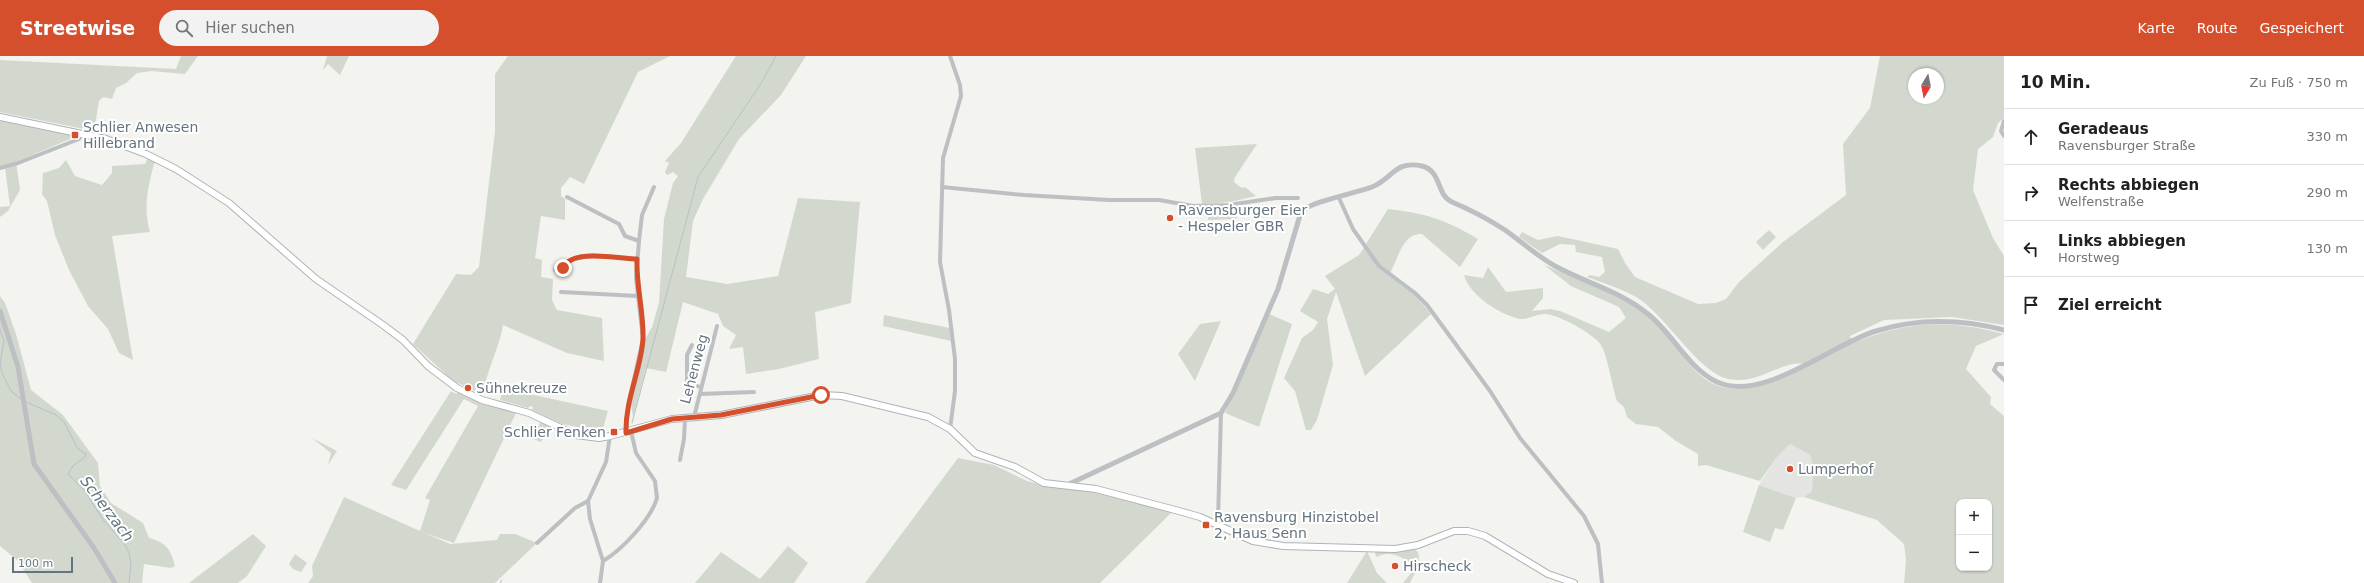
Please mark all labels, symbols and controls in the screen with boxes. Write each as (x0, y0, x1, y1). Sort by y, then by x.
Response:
search box (159, 10, 439, 46)
text: Streetwise (20, 17, 135, 39)
icon: search (173, 17, 195, 39)
text: Hier suchen (205, 19, 295, 37)
text: Karte (2137, 20, 2175, 36)
text: Route (2197, 20, 2237, 36)
text: Gespeichert (2259, 20, 2344, 36)
north arrow (1908, 68, 1944, 104)
text: 10 Min. (2020, 72, 2091, 92)
text: Zu Fuß · 750 m (2250, 75, 2348, 90)
place label: Schlier Anwesen Hillebrand (83, 119, 198, 151)
text: Geradeaus (2058, 120, 2149, 138)
icon: ahead (2020, 126, 2042, 148)
text: 330 m (2306, 129, 2348, 144)
marker: Schlier Anwesen Hillebrand (70, 130, 80, 140)
text: Ravensburger Straße (2058, 138, 2196, 153)
text: Rechts abbiegen (2058, 176, 2199, 194)
icon: right (2020, 182, 2042, 204)
text: 290 m (2306, 185, 2348, 200)
text: Welfenstraße (2058, 194, 2144, 209)
place label: Ravensburger Eier - Hespeler GBR (1178, 202, 1307, 234)
marker: Ravensburger Eier - Hespeler GBR (1165, 213, 1175, 223)
text: Links abbiegen (2058, 232, 2186, 250)
icon: left (2020, 238, 2042, 260)
text: 130 m (2306, 241, 2348, 256)
text: Horstweg (2058, 250, 2120, 265)
route end (554, 259, 572, 277)
icon: arrive (2020, 294, 2042, 316)
text: Ziel erreicht (2058, 296, 2162, 314)
street label: Lehenweg (677, 332, 711, 406)
place label: Sühnekreuze (476, 380, 567, 396)
marker: Sühnekreuze (463, 383, 473, 393)
route start (812, 386, 830, 404)
place label: Schlier Fenken (504, 424, 606, 440)
marker: Schlier Fenken (609, 427, 619, 437)
place label: Lumperhof (1798, 461, 1875, 477)
marker: Lumperhof (1785, 464, 1795, 474)
water label: Scherzach (76, 473, 138, 545)
map controls (1956, 499, 1992, 571)
button: + (1956, 499, 1992, 535)
place label: Ravensburg Hinzistobel 2, Haus Senn (1214, 509, 1379, 541)
marker: Ravensburg Hinzistobel 2, Haus Senn (1201, 520, 1211, 530)
button: − (1956, 535, 1992, 571)
scale bar (12, 555, 73, 574)
text: 100 m (18, 557, 53, 570)
place label: Hirscheck (1403, 558, 1472, 574)
marker: Hirscheck (1390, 561, 1400, 571)

